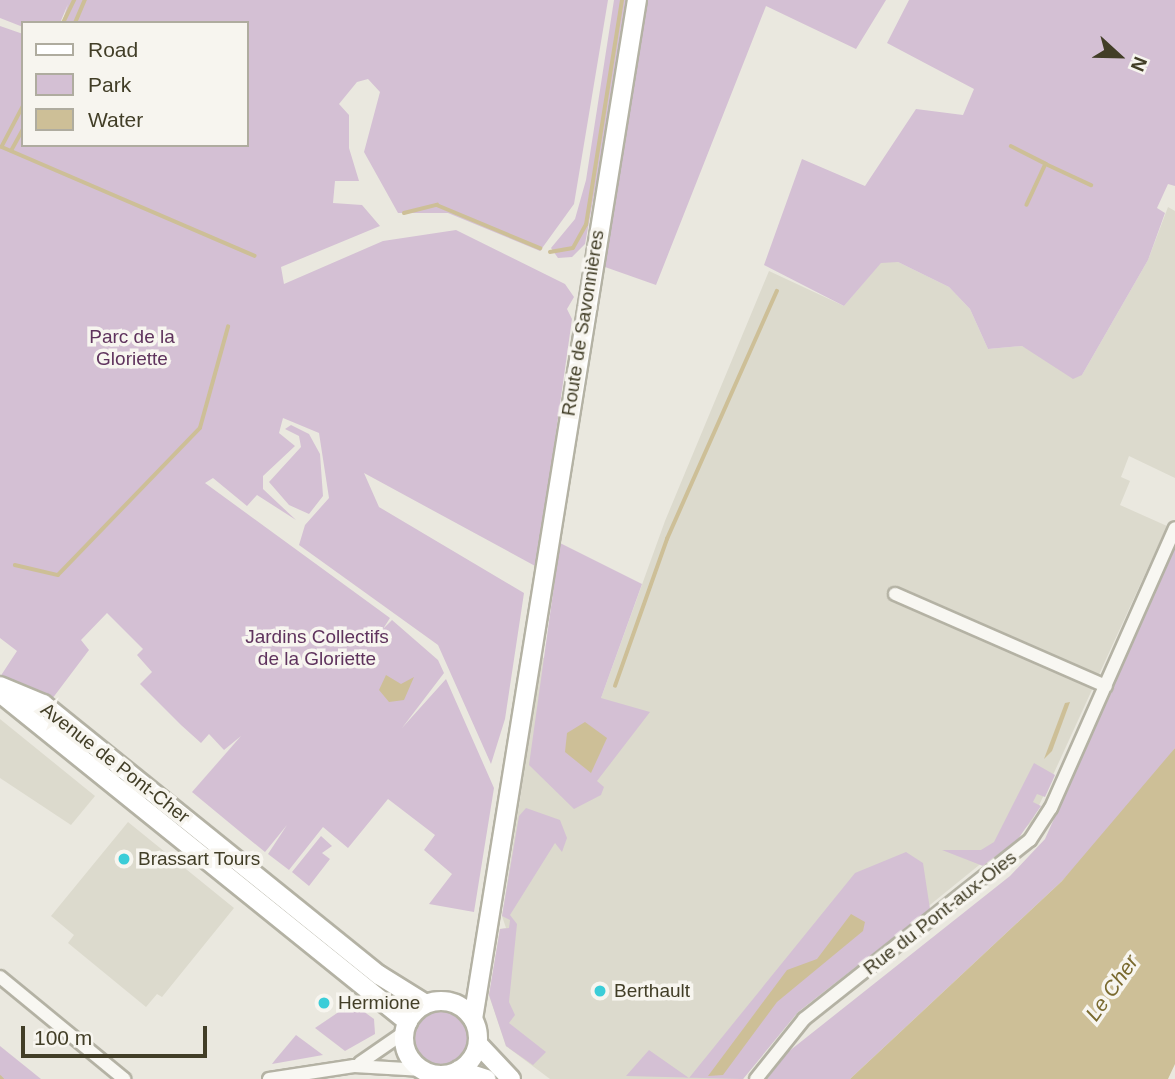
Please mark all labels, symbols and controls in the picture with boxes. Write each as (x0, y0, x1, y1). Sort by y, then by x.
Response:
legend (21, 21, 248, 147)
north arrow (1084, 21, 1154, 91)
text: Road (88, 38, 138, 61)
text: N (1127, 54, 1151, 74)
text: Park (88, 73, 131, 96)
text: Water (88, 108, 143, 131)
street label: Route de Savonnières (557, 228, 609, 418)
park label: Parc de la Gloriette (89, 326, 175, 370)
park label: Jardins Collectifs de la Gloriette (245, 626, 389, 670)
street label: Avenue de Pont-Cher (36, 698, 194, 828)
street label: Rue du Pont-aux-Oies (859, 846, 1021, 980)
place label: Brassart Tours (138, 848, 260, 870)
marker: Brassart Tours (116, 851, 132, 867)
water label: Le Cher (1080, 950, 1144, 1026)
place label: Berthault (614, 980, 690, 1002)
marker: Berthault (592, 983, 608, 999)
place label: Hermione (338, 992, 420, 1014)
marker: Hermione (316, 995, 332, 1011)
scale bar (24, 1012, 210, 1056)
text: 100 m (34, 1026, 92, 1049)

